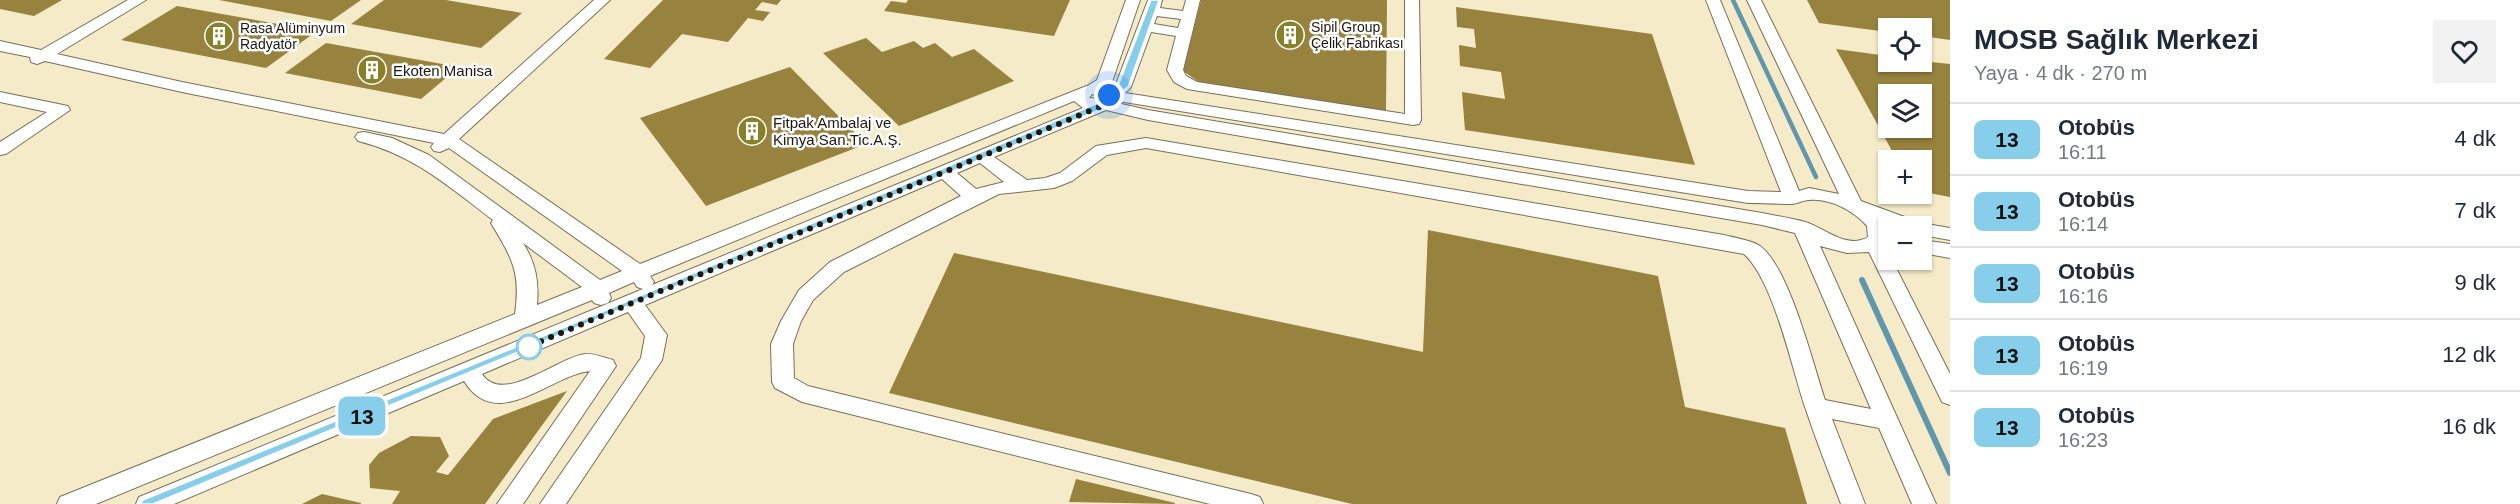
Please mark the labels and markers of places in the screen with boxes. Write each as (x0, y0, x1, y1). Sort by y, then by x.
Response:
building icon: Sipil Group Çelik Fabrikası (1274, 19, 1306, 51)
place label: Sipil Group Çelik Fabrikası (1311, 19, 1404, 51)
building icon: Rasa Alüminyum Radyatör (203, 20, 235, 52)
place label: Rasa Alüminyum Radyatör (240, 20, 345, 52)
building icon: Ekoten Manisa (356, 54, 388, 86)
place label: Ekoten Manisa (393, 62, 493, 79)
place label: Fitpak Ambalaj ve Kimya San.Tic.A.Ş. (773, 114, 902, 148)
building icon: Fitpak Ambalaj ve Kimya San.Tic.A.Ş. (736, 115, 768, 147)
unlabelled marker (516, 334, 542, 360)

